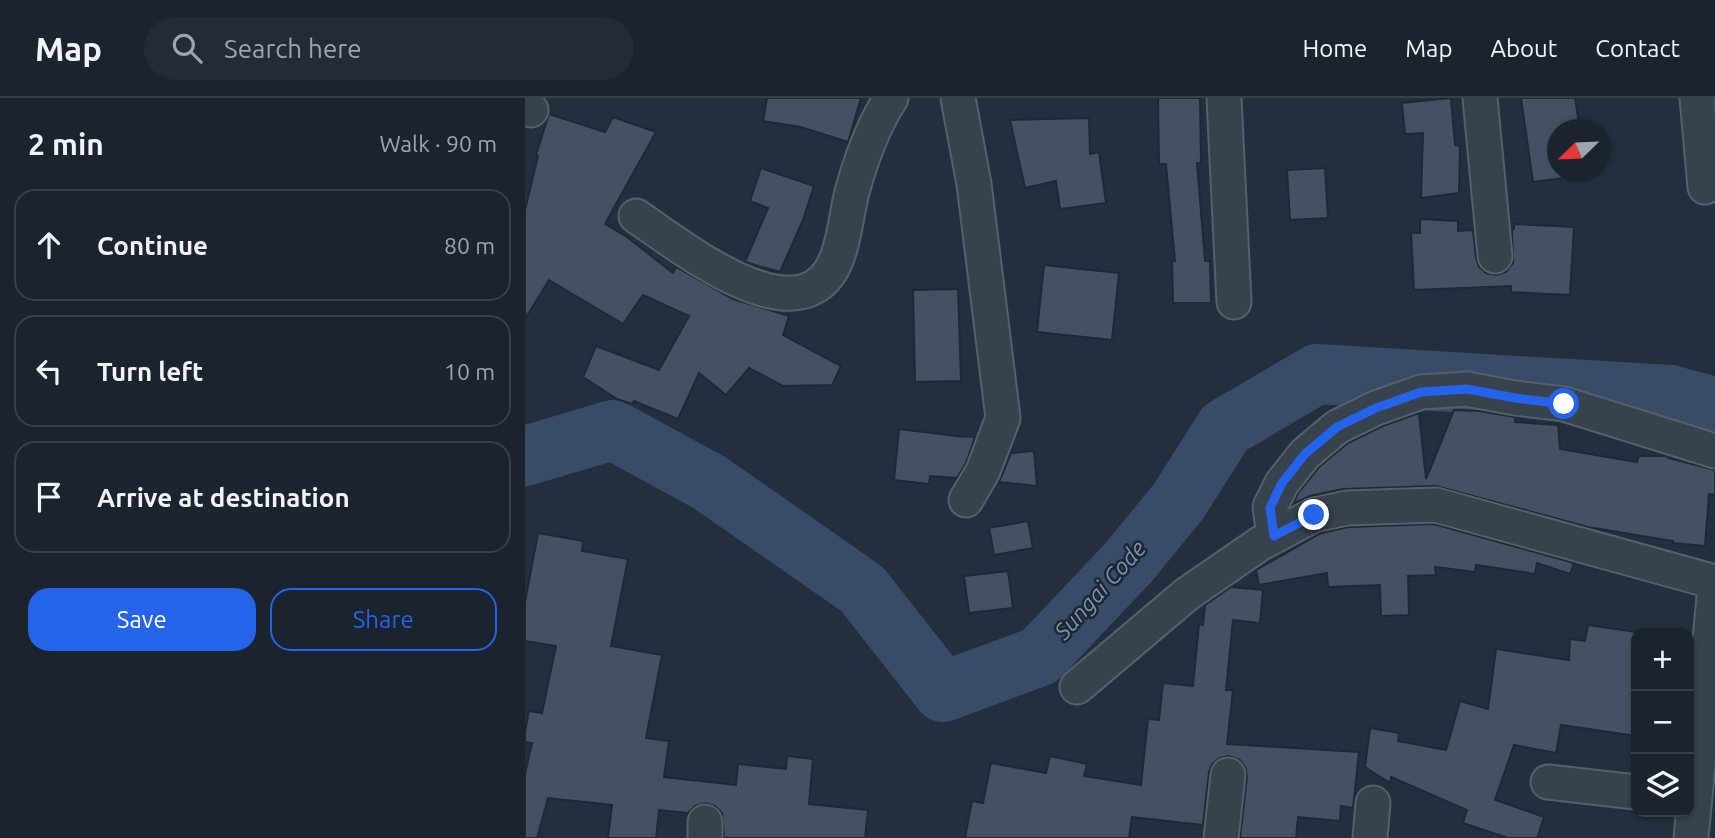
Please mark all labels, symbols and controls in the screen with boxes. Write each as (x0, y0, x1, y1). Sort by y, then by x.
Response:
search box (144, 17, 634, 80)
icon: search (168, 29, 206, 67)
text: Map (35, 30, 102, 67)
text: Search here (224, 34, 362, 63)
text: Home (1302, 35, 1367, 62)
text: Map (1405, 35, 1452, 62)
text: About (1490, 35, 1557, 62)
text: Contact (1595, 35, 1680, 62)
north arrow (1547, 119, 1610, 182)
text: 2 min (28, 127, 104, 161)
text: Walk · 90 m (379, 131, 497, 156)
icon: ahead (30, 226, 68, 264)
text: Continue (97, 231, 208, 260)
text: 80 m (444, 233, 495, 258)
icon: left (30, 352, 68, 390)
text: Turn left (97, 357, 203, 386)
text: 10 m (444, 359, 495, 384)
route start (1548, 388, 1579, 419)
icon: arrive (30, 478, 68, 516)
text: Arrive at destination (97, 483, 350, 512)
route end (1298, 499, 1329, 530)
water label: Sungai Code (1048, 535, 1150, 645)
button: Save (28, 588, 256, 651)
button: Share (270, 588, 497, 651)
map controls (1631, 628, 1694, 817)
button: + (1631, 628, 1694, 691)
button: − (1631, 691, 1694, 754)
button: layers (1631, 754, 1694, 817)

